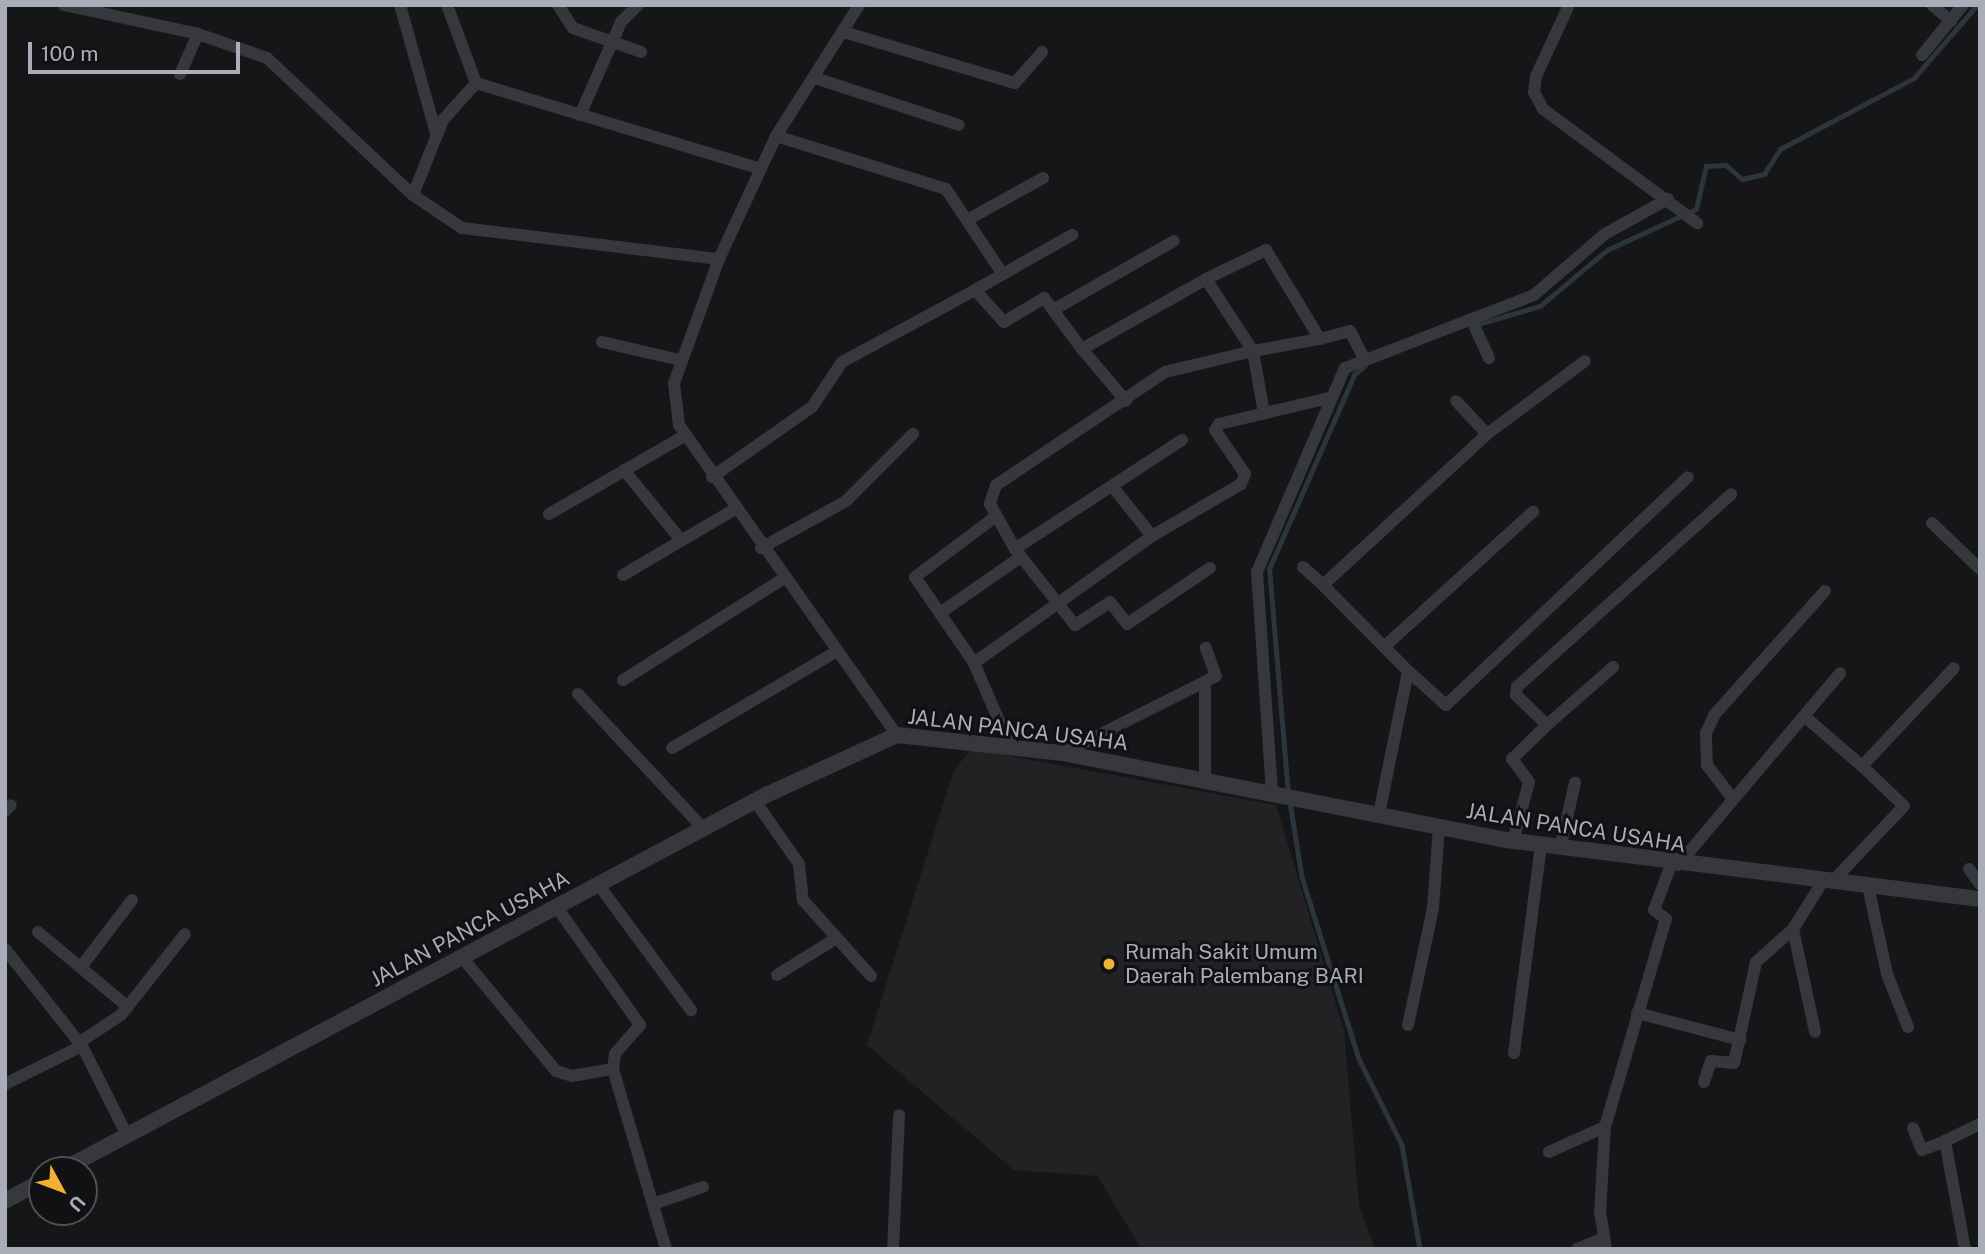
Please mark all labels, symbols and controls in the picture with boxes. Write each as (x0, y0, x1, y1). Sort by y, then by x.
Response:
scale bar (32, 28, 243, 72)
text: 100 m (41, 41, 98, 66)
street label: JALAN PANCA USAHA (906, 704, 1130, 756)
street label: JALAN PANCA USAHA (1464, 798, 1688, 858)
street label: JALAN PANCA USAHA (366, 866, 574, 992)
place label: Rumah Sakit Umum Daerah Palembang BARI (1125, 939, 1364, 989)
marker: Rumah Sakit Umum Daerah Palembang BARI (1099, 954, 1119, 974)
north arrow (28, 1156, 98, 1226)
text: U (65, 1191, 90, 1216)

